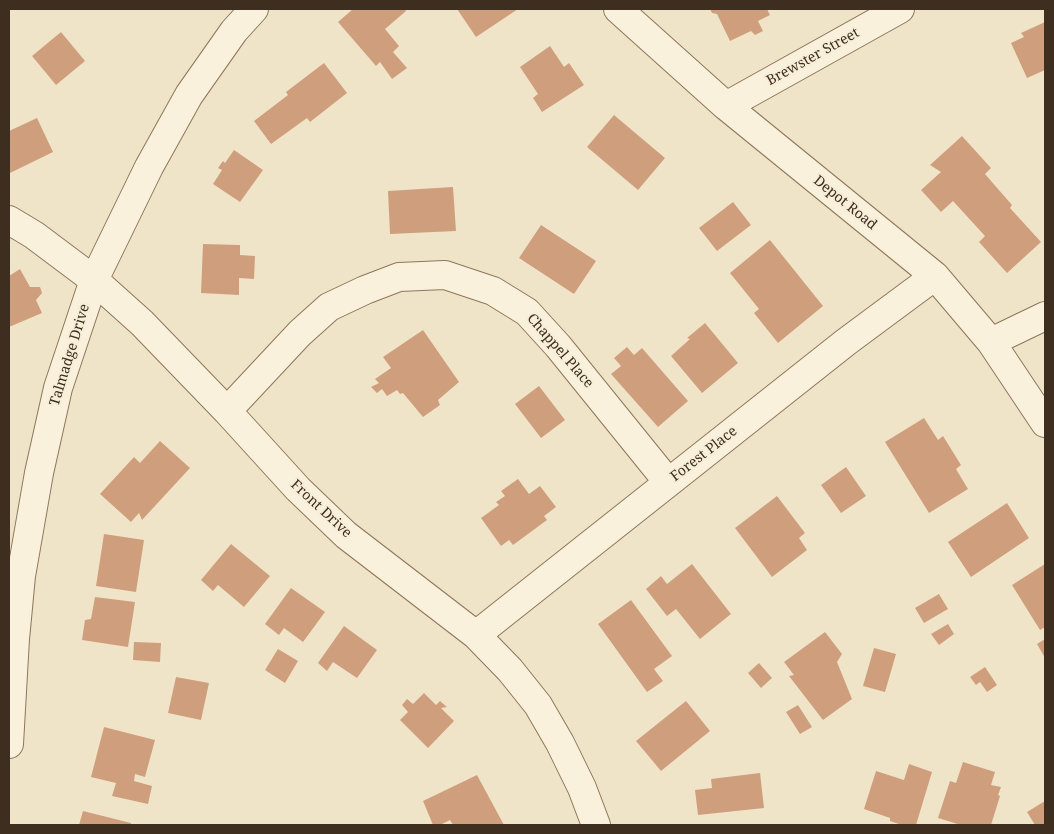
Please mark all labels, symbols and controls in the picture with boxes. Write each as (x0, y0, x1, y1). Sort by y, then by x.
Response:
street label: Brewster Street (764, 25, 862, 89)
street label: Depot Road (810, 172, 880, 234)
street label: Talmadge Drive (47, 302, 93, 408)
street label: Chappel Place (523, 310, 597, 392)
street label: Forest Place (667, 423, 741, 485)
street label: Front Drive (287, 476, 355, 542)

